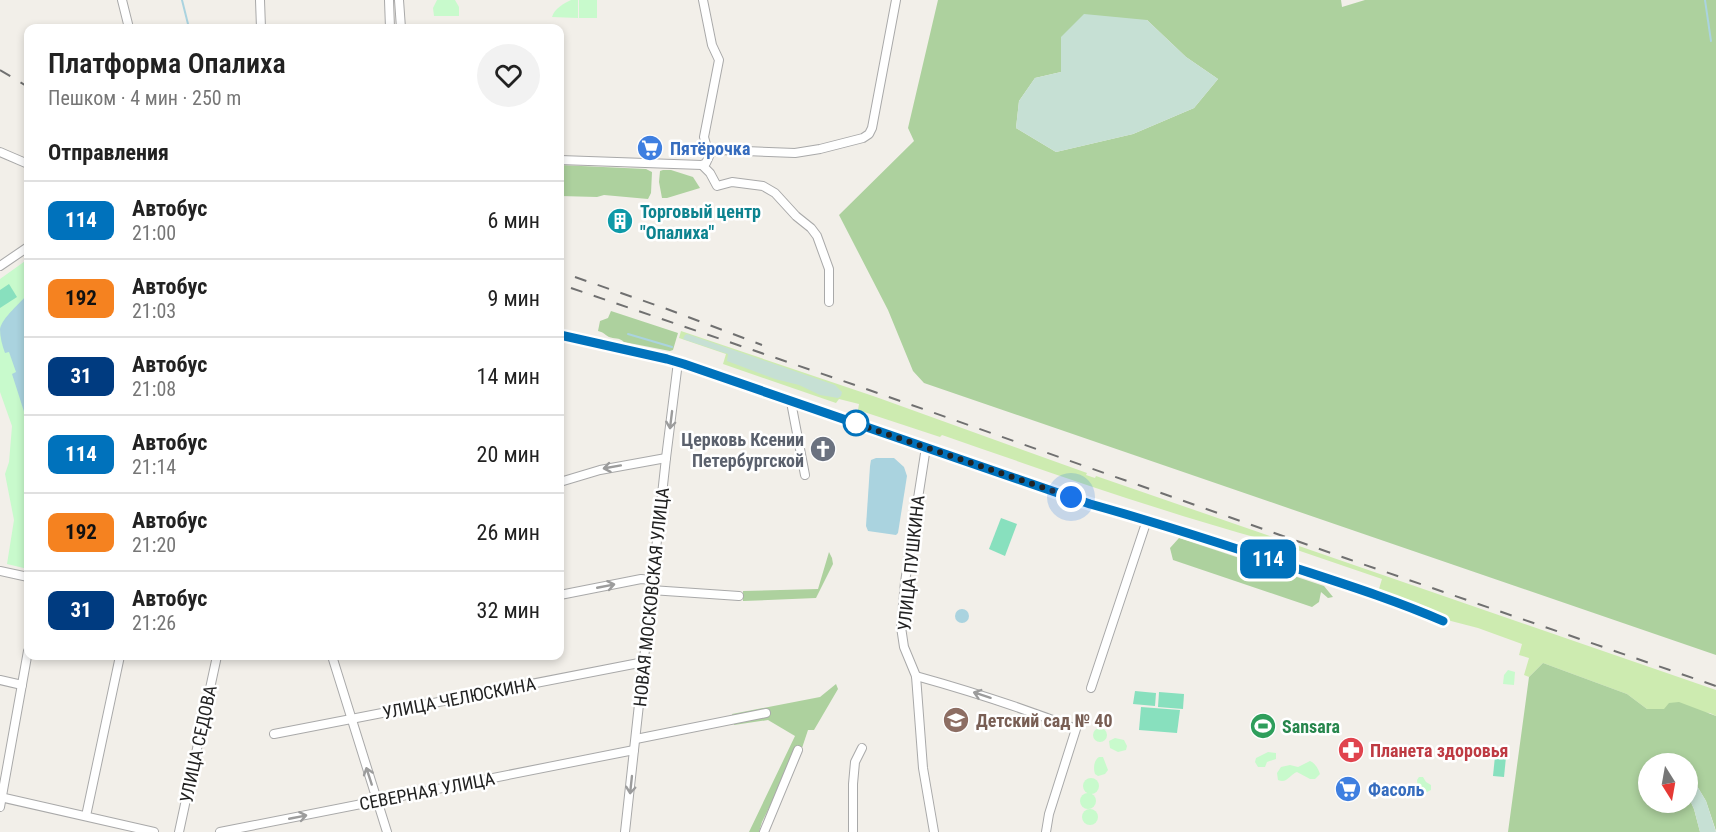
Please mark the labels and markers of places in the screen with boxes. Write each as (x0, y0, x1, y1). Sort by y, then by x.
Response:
supermarket icon: Пятёрочка (635, 133, 665, 163)
place label: Пятёрочка (670, 138, 750, 159)
place label: Торговый центр "Опалиха" (640, 201, 761, 243)
building icon: Торговый центр "Опалиха" (605, 206, 635, 236)
unlabelled marker (843, 410, 869, 436)
place label: Церковь Ксении Петербургской (681, 429, 804, 471)
church icon: Церковь Ксении Петербургской (808, 434, 838, 464)
school or university icon: Детский сад № 40 (941, 705, 971, 735)
place label: Детский сад № 40 (976, 710, 1113, 731)
sports icon: Sansara (1248, 711, 1278, 741)
place label: Sansara (1282, 716, 1340, 737)
pharmacy icon: Планета здоровья (1336, 735, 1366, 765)
place label: Планета здоровья (1370, 740, 1508, 761)
supermarket icon: Фасоль (1333, 774, 1363, 804)
place label: Фасоль (1368, 779, 1425, 800)

